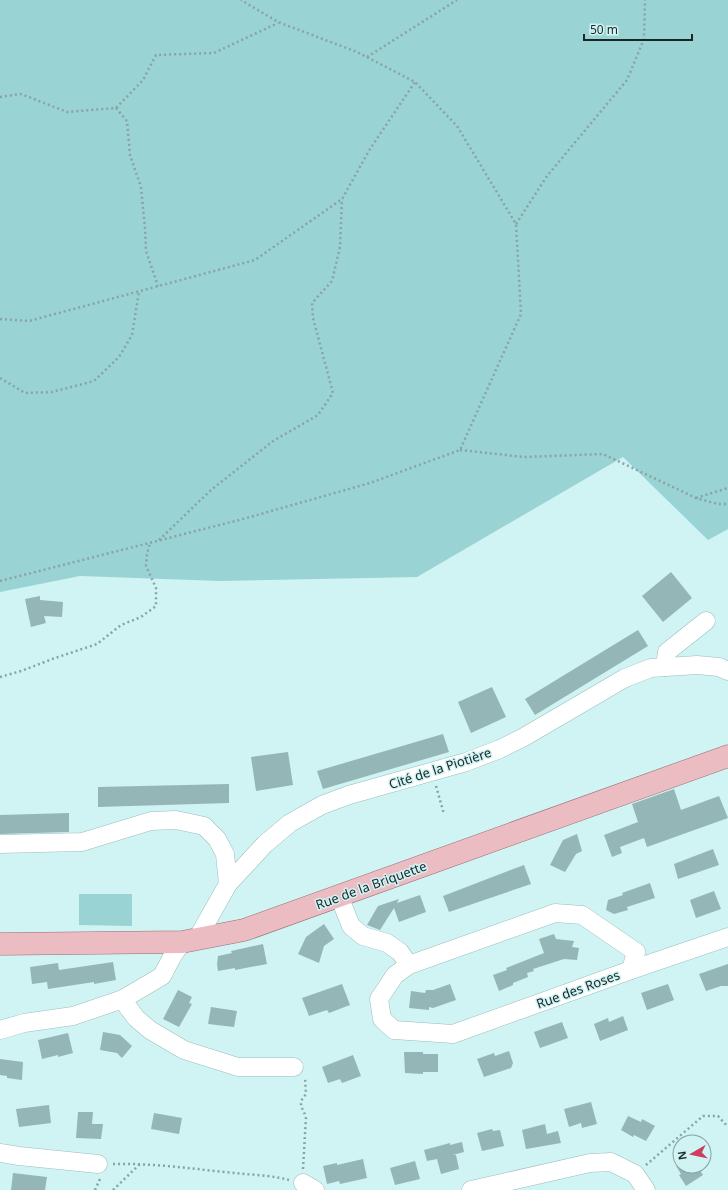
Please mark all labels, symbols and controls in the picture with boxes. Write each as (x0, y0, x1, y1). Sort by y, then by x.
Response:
scale bar (584, 16, 692, 42)
text: 50 m (590, 21, 618, 38)
street label: Cité de la Piotière (387, 743, 493, 793)
street label: Rue de la Briquette (313, 857, 429, 913)
street label: Rue des Roses (534, 966, 622, 1012)
north arrow (672, 1134, 712, 1174)
text: N (674, 1150, 690, 1161)

